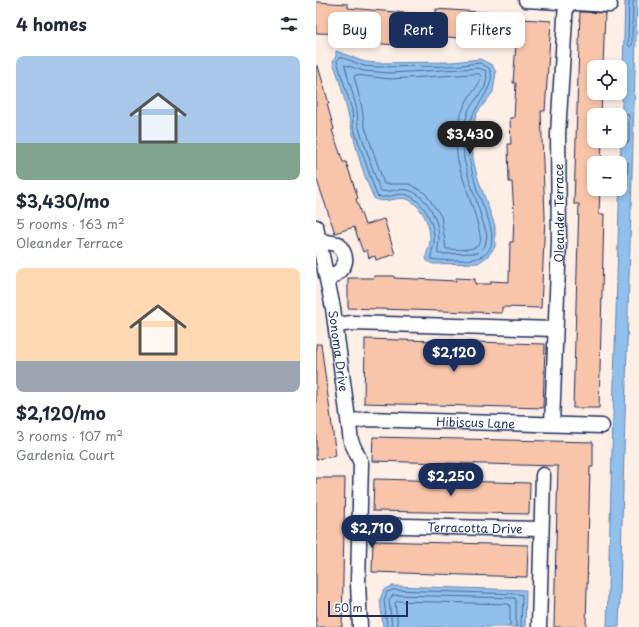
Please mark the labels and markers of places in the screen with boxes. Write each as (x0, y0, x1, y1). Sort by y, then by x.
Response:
pin: $3,430 (437, 121, 503, 155)
pin: $2,120 (421, 339, 487, 373)
pin: $2,250 (418, 463, 484, 497)
pin: $2,710 (339, 515, 405, 549)

